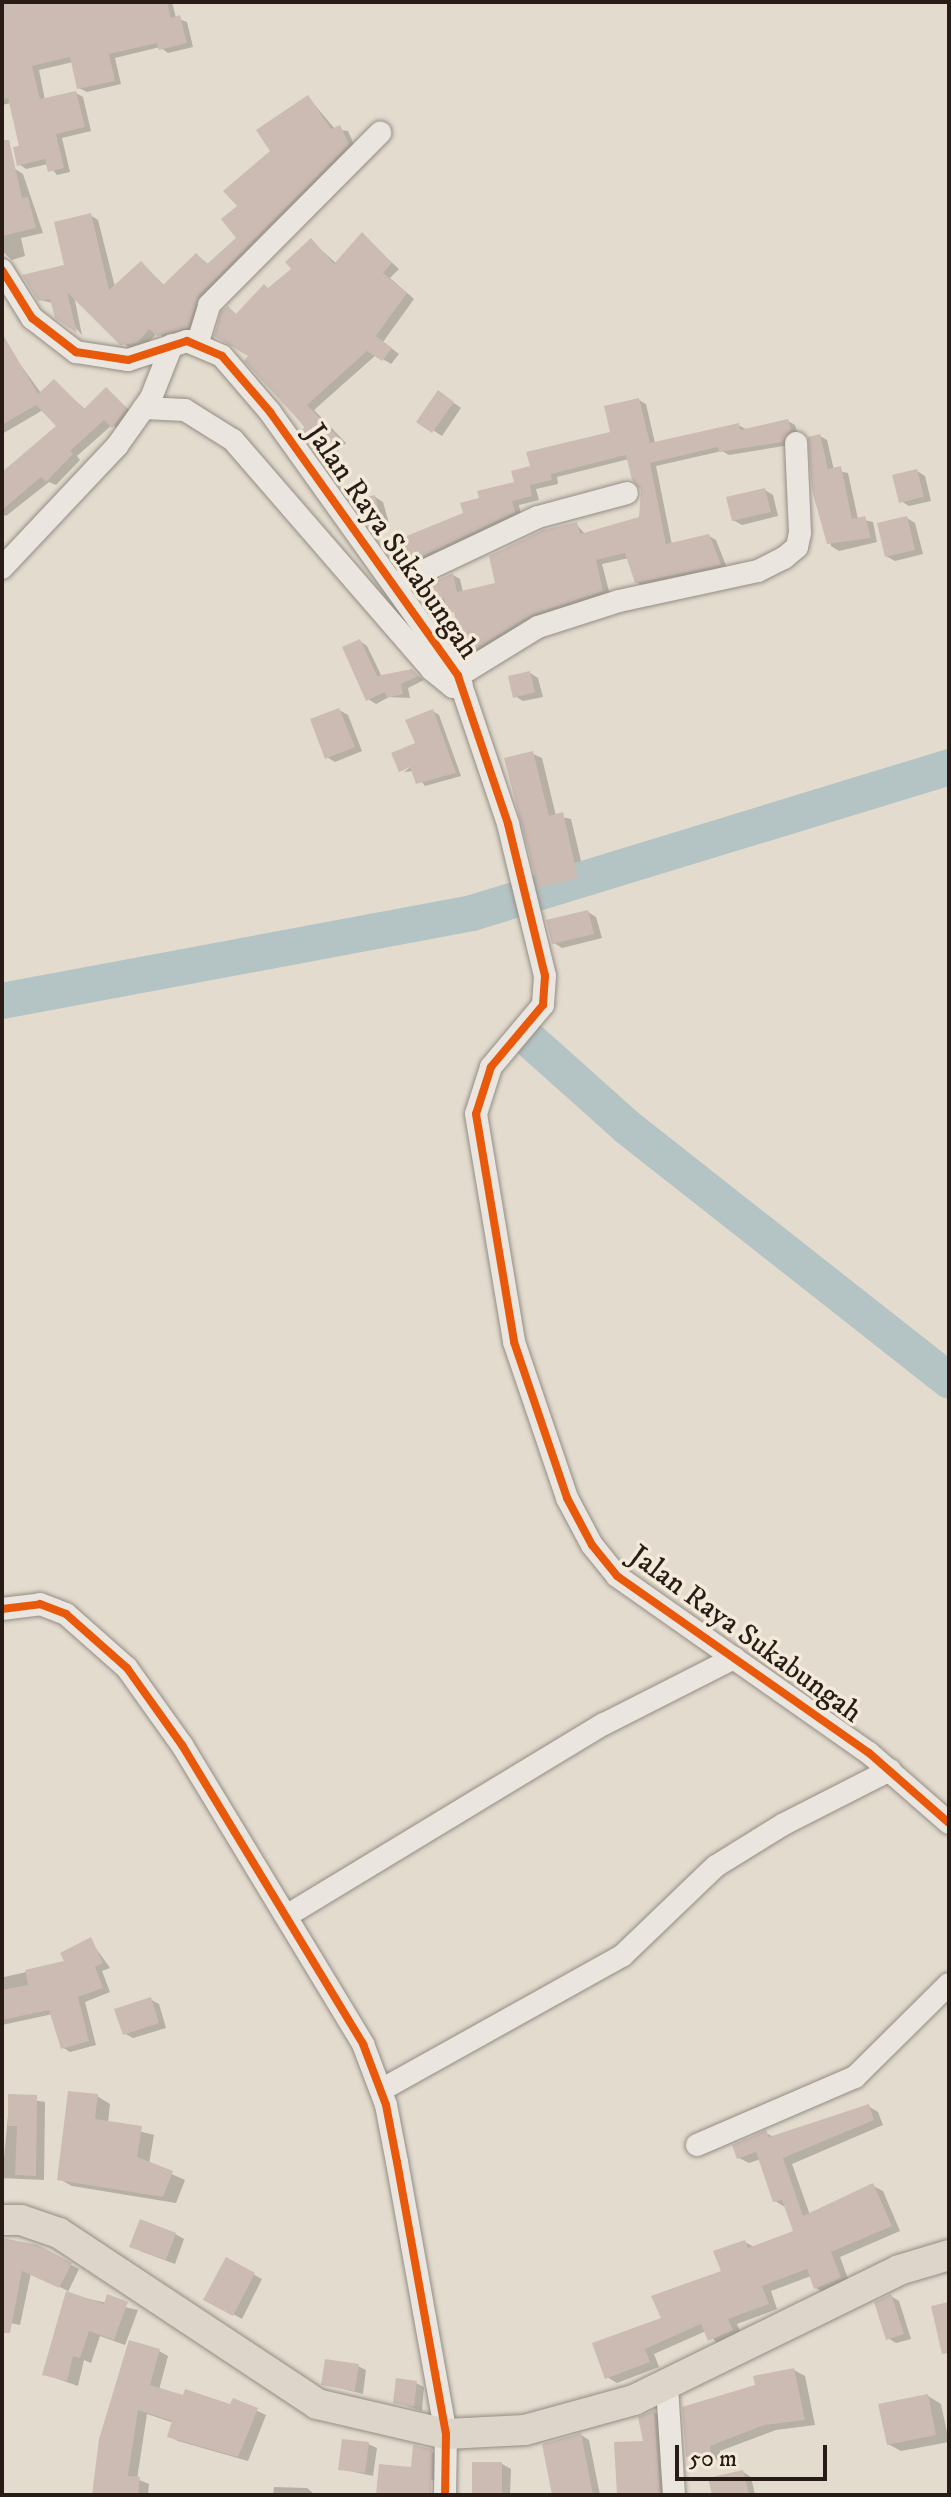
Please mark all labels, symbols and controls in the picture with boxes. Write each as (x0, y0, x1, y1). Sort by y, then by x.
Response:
street label: Jalan Raya Sukabungah (296, 417, 486, 667)
street label: Jalan Raya Sukabungah (622, 1538, 868, 1732)
scale bar (679, 2429, 831, 2479)
text: 50 m (689, 2444, 737, 2474)

